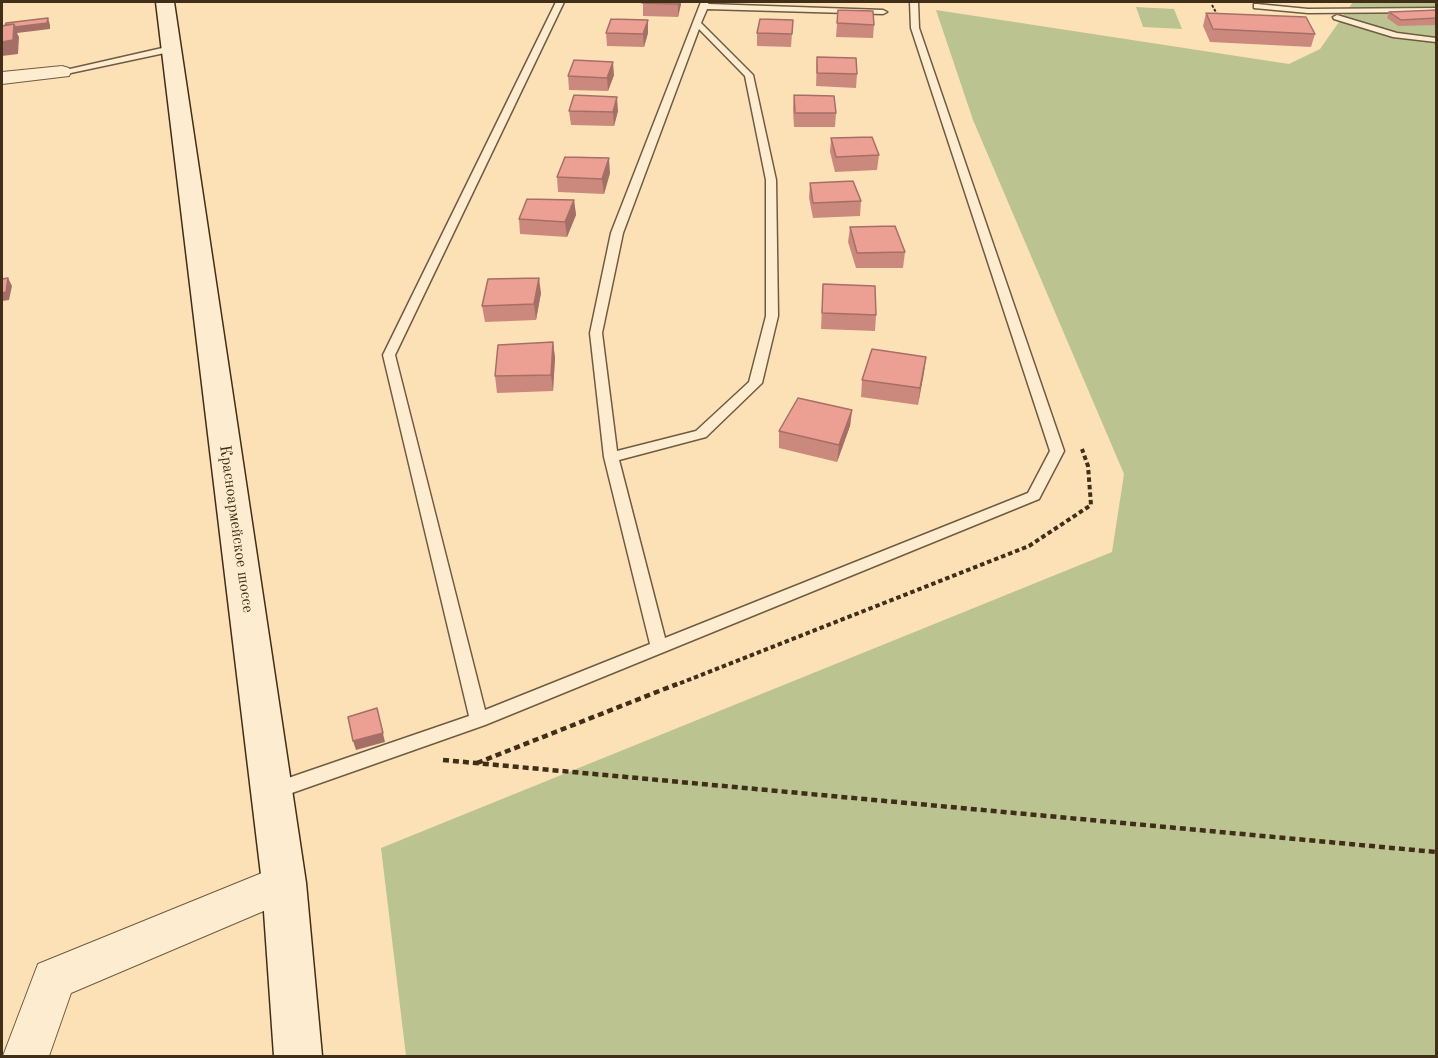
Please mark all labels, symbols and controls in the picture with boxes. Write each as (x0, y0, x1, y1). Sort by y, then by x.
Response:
street label: Красноармейское шоссе (215, 444, 257, 614)

